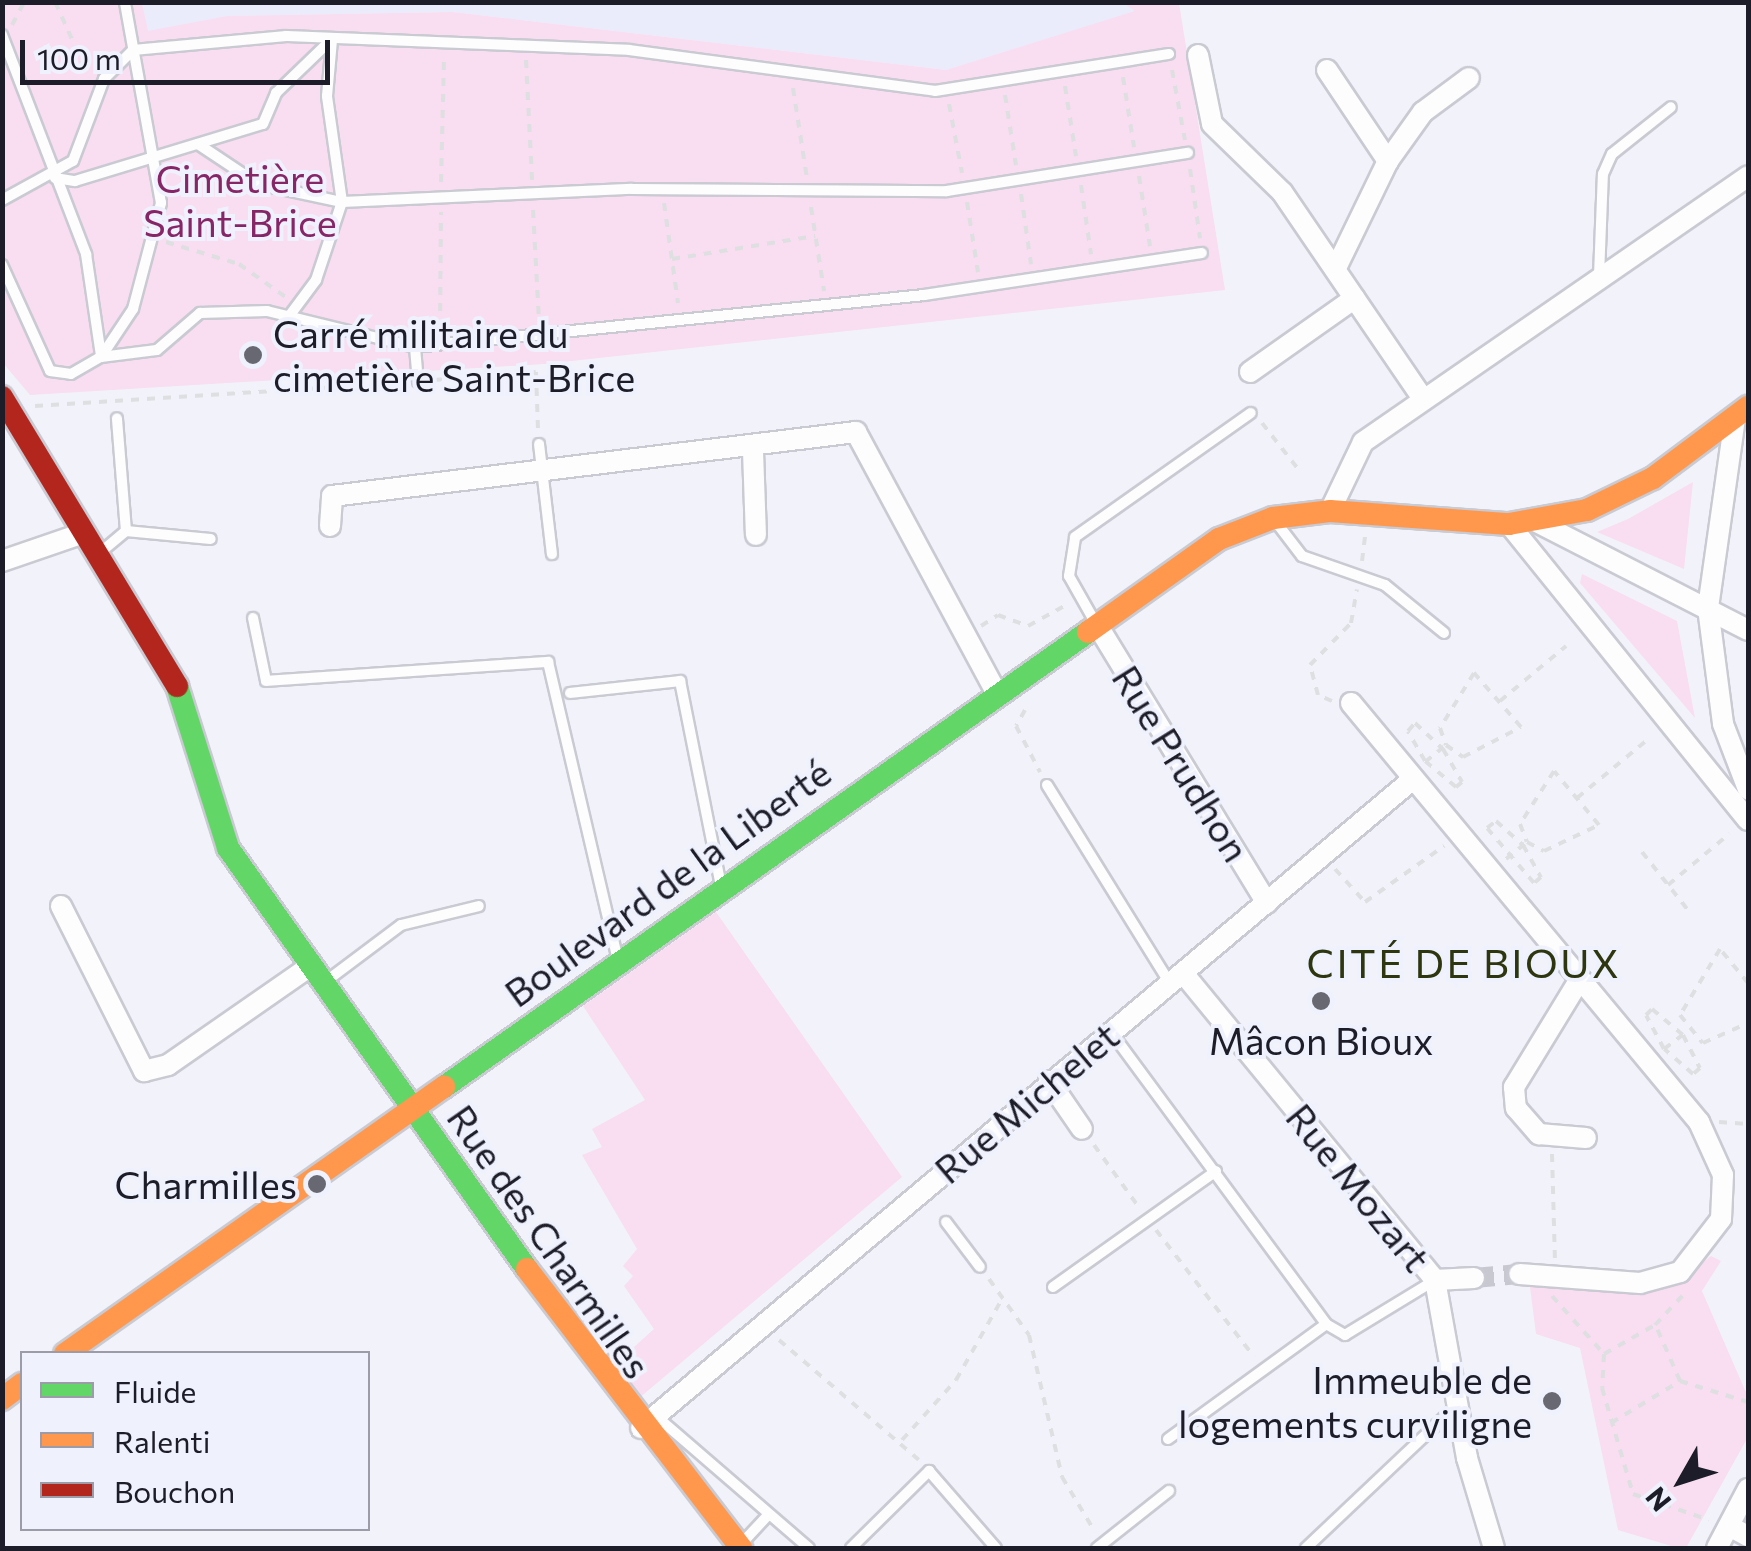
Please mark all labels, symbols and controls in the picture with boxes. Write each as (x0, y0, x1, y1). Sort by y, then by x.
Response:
scale bar (25, 20, 335, 82)
text: 100 m (37, 39, 121, 76)
park label: Cimetière Saint-Brice (143, 155, 337, 244)
place label: Carré militaire du cimetière Saint-Brice (273, 310, 635, 399)
marker: Carré militaire du cimetière Saint-Brice (242, 344, 264, 366)
street label: Rue Prudhon (1104, 657, 1260, 869)
street label: Boulevard de la Liberté (495, 749, 839, 1015)
district label: CITÉ DE BIOUX (1306, 938, 1622, 986)
marker: Mâcon Bioux (1310, 990, 1332, 1012)
street label: Rue Michelet (925, 1012, 1127, 1192)
place label: Mâcon Bioux (1209, 1017, 1433, 1063)
street label: Rue Mozart (1278, 1094, 1440, 1280)
street label: Rue des Charmilles (439, 1096, 661, 1386)
place label: Charmilles (115, 1161, 297, 1207)
marker: Charmilles (306, 1173, 328, 1195)
legend (20, 1351, 370, 1531)
place label: Immeuble de logements curviligne (1178, 1356, 1532, 1446)
text: Fluide (114, 1372, 196, 1409)
marker: Immeuble de logements curviligne (1541, 1390, 1563, 1412)
text: Ralenti (114, 1422, 210, 1459)
north arrow (1631, 1431, 1731, 1531)
text: Bouchon (114, 1472, 235, 1509)
text: N (1638, 1481, 1678, 1519)

